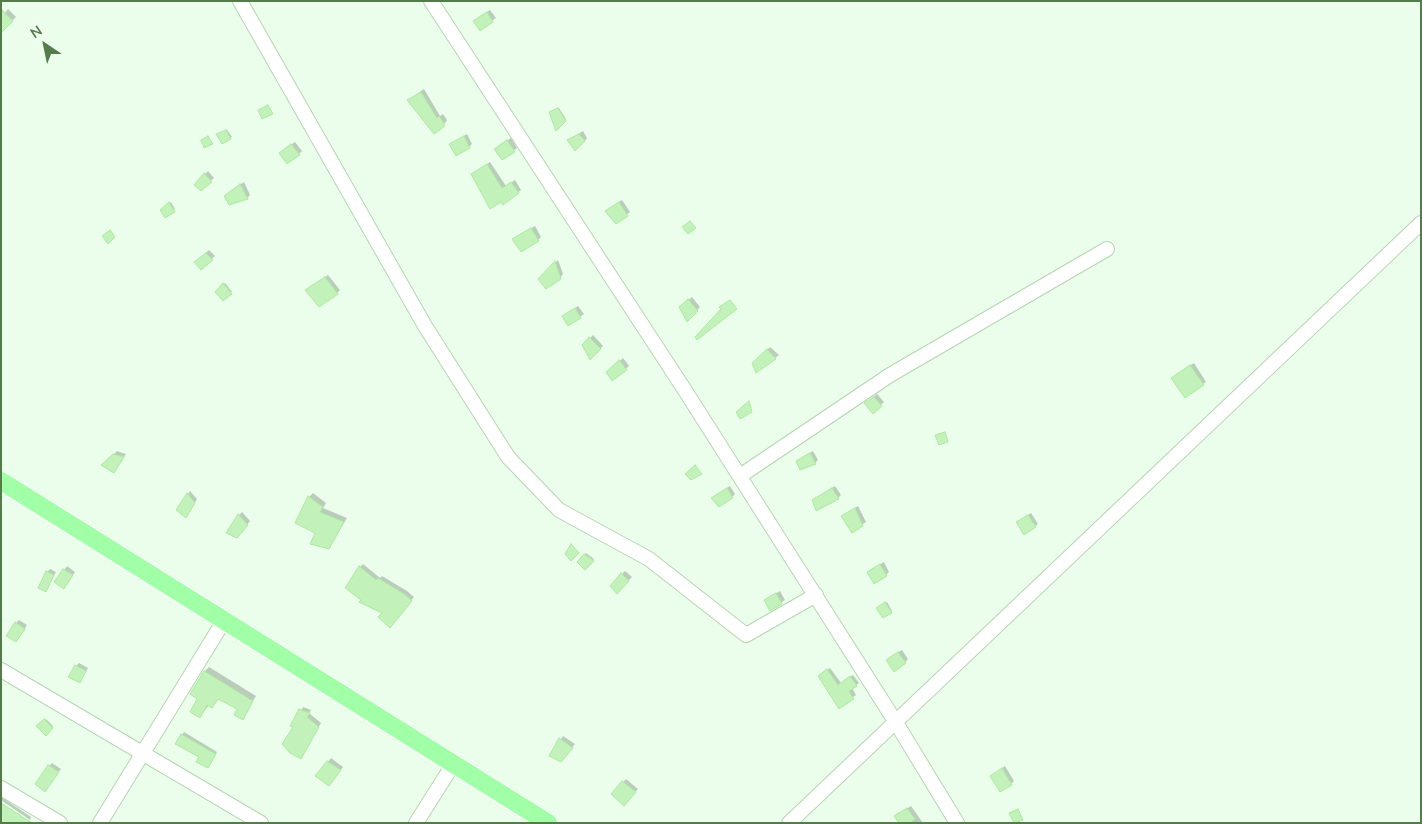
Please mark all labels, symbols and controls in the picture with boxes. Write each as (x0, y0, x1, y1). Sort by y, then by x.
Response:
north arrow (20, 20, 70, 70)
text: N (27, 21, 46, 43)

